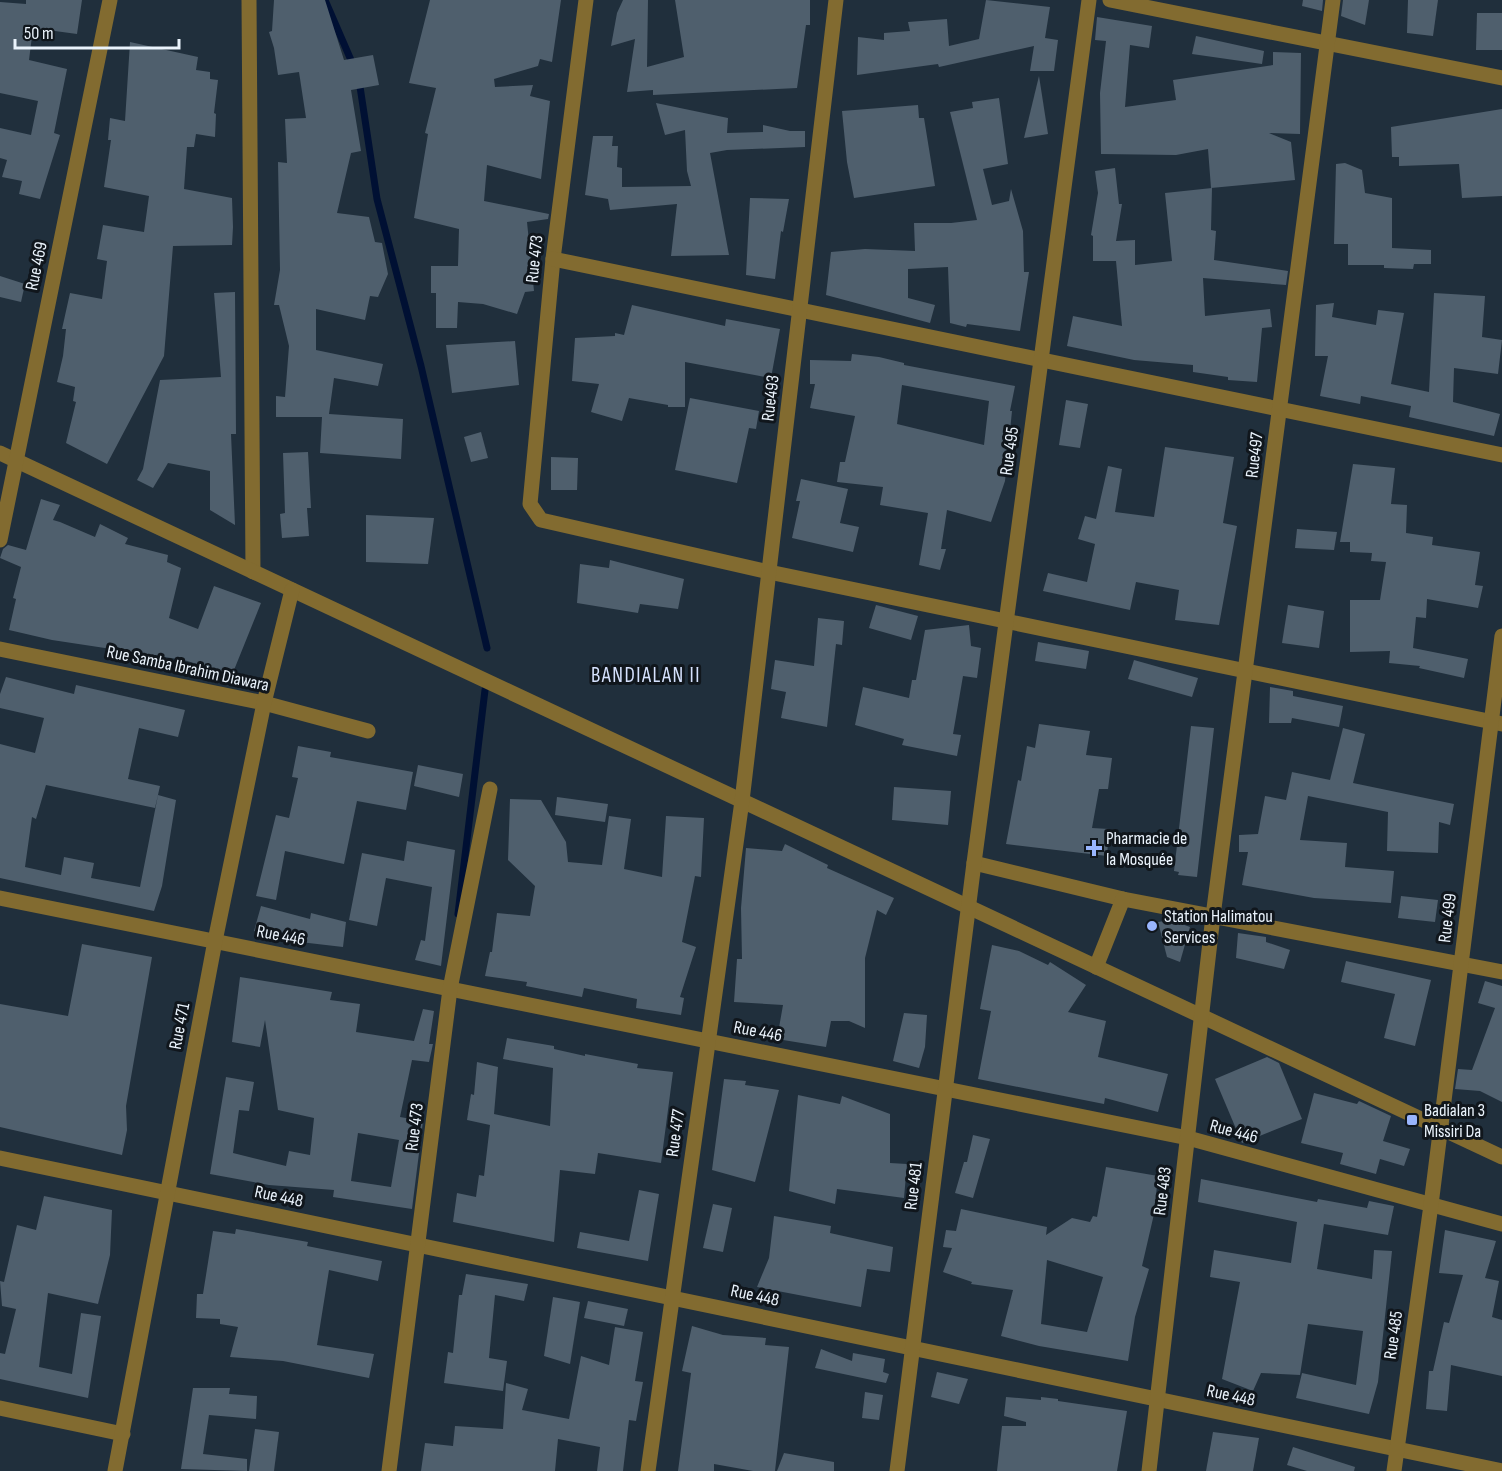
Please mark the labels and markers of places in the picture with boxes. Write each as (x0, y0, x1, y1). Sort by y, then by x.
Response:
place label: Pharmacie de la Mosquée (1106, 828, 1187, 870)
marker: Pharmacie de la Mosquée (1087, 841, 1101, 855)
place label: Station Halimatou Services (1164, 906, 1273, 948)
marker: Station Halimatou Services (1145, 919, 1159, 933)
place label: Badialan 3 Missiri Da (1424, 1100, 1485, 1142)
marker: Badialan 3 Missiri Da (1405, 1113, 1419, 1127)

